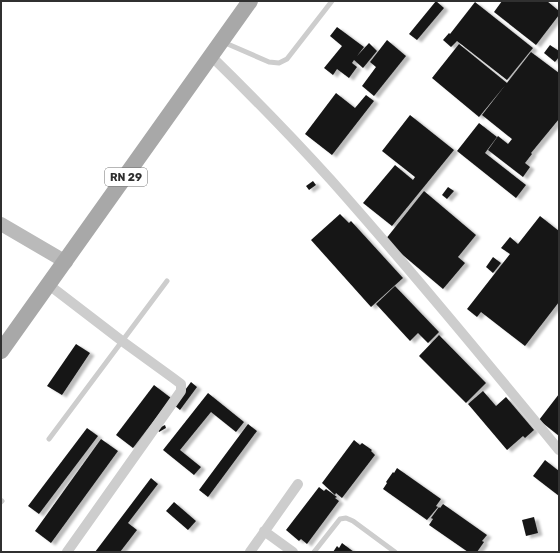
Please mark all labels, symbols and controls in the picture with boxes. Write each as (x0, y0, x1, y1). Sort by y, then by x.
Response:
road number: RN 29 (105, 168, 147, 186)

